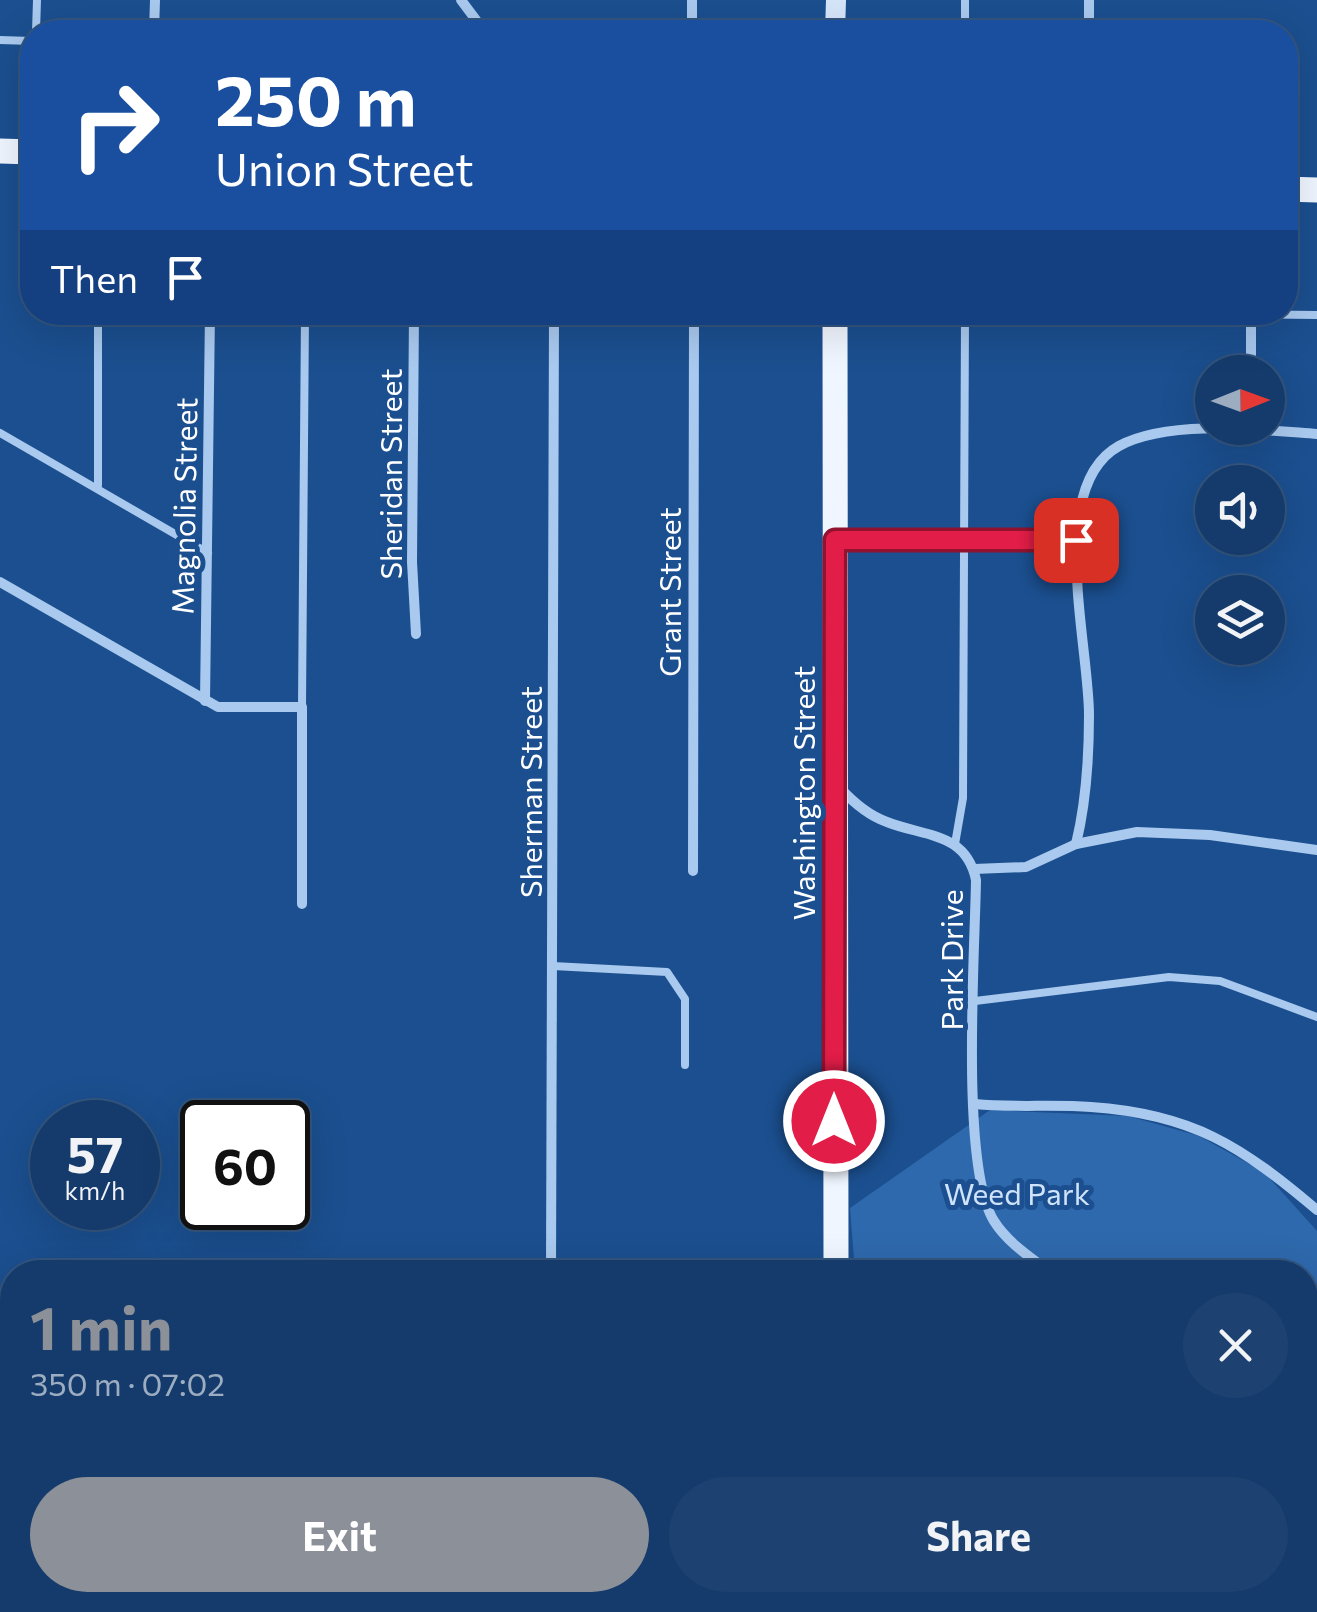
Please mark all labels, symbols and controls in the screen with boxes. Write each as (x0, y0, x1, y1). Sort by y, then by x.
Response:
text: 250 m (215, 55, 417, 140)
icon: right (50, 60, 180, 190)
text: Union Street (215, 140, 474, 195)
icon: arrive (158, 250, 213, 305)
text: Then (50, 254, 138, 301)
north arrow (1195, 355, 1285, 445)
map controls (1195, 355, 1285, 665)
street label: Sheridan Street (371, 368, 408, 580)
street label: Magnolia Street (163, 397, 203, 615)
button: sound (1195, 465, 1285, 555)
pin (1034, 498, 1119, 583)
street label: Grant Street (650, 507, 687, 677)
icon: arrive (1049, 513, 1104, 568)
button: layers (1195, 575, 1285, 665)
street label: Washington Street (784, 666, 821, 920)
street label: Sherman Street (511, 686, 548, 898)
street label: Park Drive (932, 890, 969, 1030)
position arrow (782, 1069, 886, 1173)
speed limit sign: 60 (180, 1100, 310, 1230)
text: 57 (67, 1122, 123, 1183)
park label: Weed Park (944, 1174, 1090, 1211)
text: km/h (65, 1175, 125, 1205)
text: 1 min (30, 1289, 172, 1362)
button: close (1183, 1293, 1288, 1398)
text: 350 m · 07:02 (30, 1363, 225, 1403)
button: Exit (30, 1477, 649, 1592)
button: Share (669, 1477, 1288, 1592)

